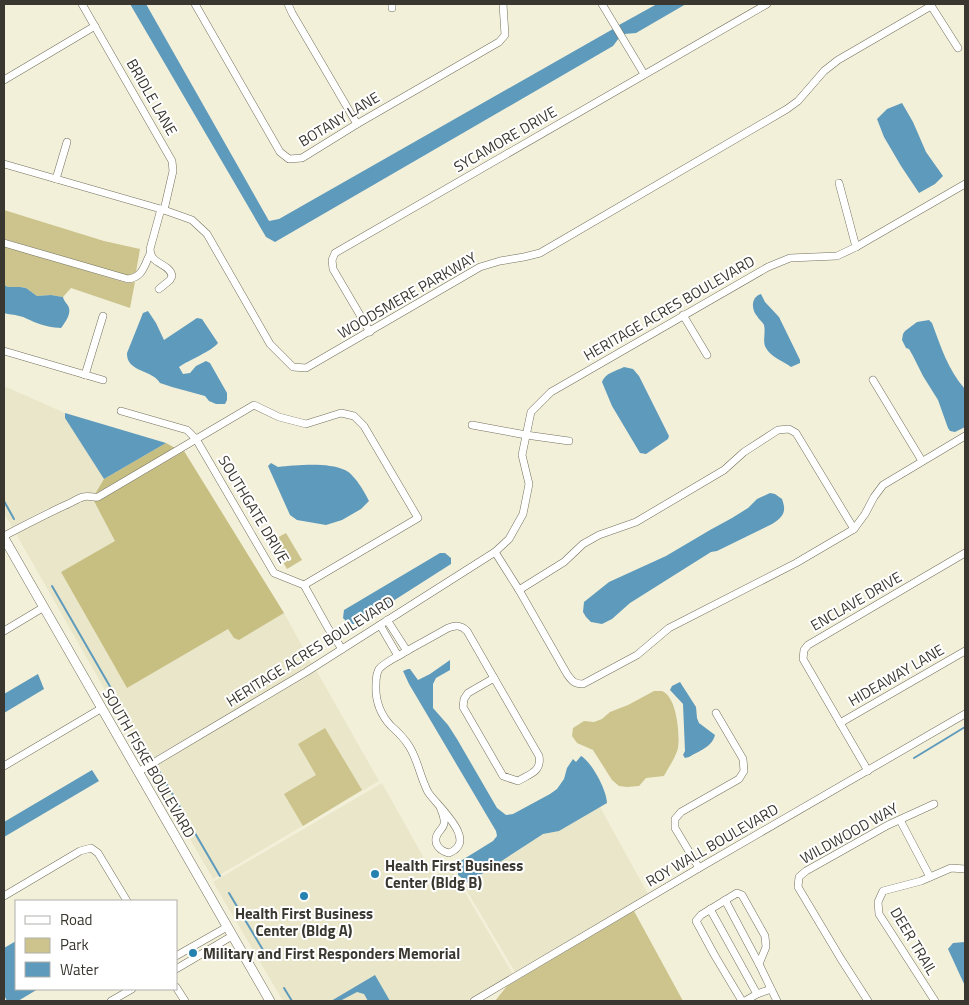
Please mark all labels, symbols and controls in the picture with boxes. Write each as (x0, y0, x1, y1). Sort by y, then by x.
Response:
street label: BRIDLE LANE (121, 54, 183, 140)
street label: BOTANY LANE (294, 86, 384, 152)
street label: SYCAMORE DRIVE (449, 100, 561, 178)
street label: WOODSMERE PARKWAY (333, 246, 481, 344)
street label: HERITAGE ACRES BOULEVARD (579, 249, 759, 367)
street label: SOUTHGATE DRIVE (213, 451, 295, 567)
street label: ENCLAVE DRIVE (806, 565, 906, 637)
street label: HERITAGE ACRES BOULEVARD (221, 590, 399, 712)
street label: HIDEAWAY LANE (844, 638, 948, 712)
street label: SOUTH FISKE BOULEVARD (97, 684, 201, 842)
street label: WILDWOOD WAY (796, 796, 902, 870)
street label: ROY WALL BOULEVARD (641, 798, 783, 892)
place label: Health First Business Center (Bldg B) (385, 854, 523, 894)
marker: Health First Business Center (Bldg B) (369, 868, 381, 880)
marker: Health First Business Center (Bldg A) (298, 890, 310, 902)
legend (15, 900, 178, 990)
place label: Health First Business Center (Bldg A) (235, 902, 373, 942)
street label: DEER TRAIL (885, 903, 943, 979)
text: Road (60, 908, 92, 931)
text: Park (60, 933, 89, 956)
place label: Military and First Responders Memorial (203, 942, 460, 965)
marker: Military and First Responders Memorial (187, 947, 199, 959)
text: Water (60, 958, 99, 981)

